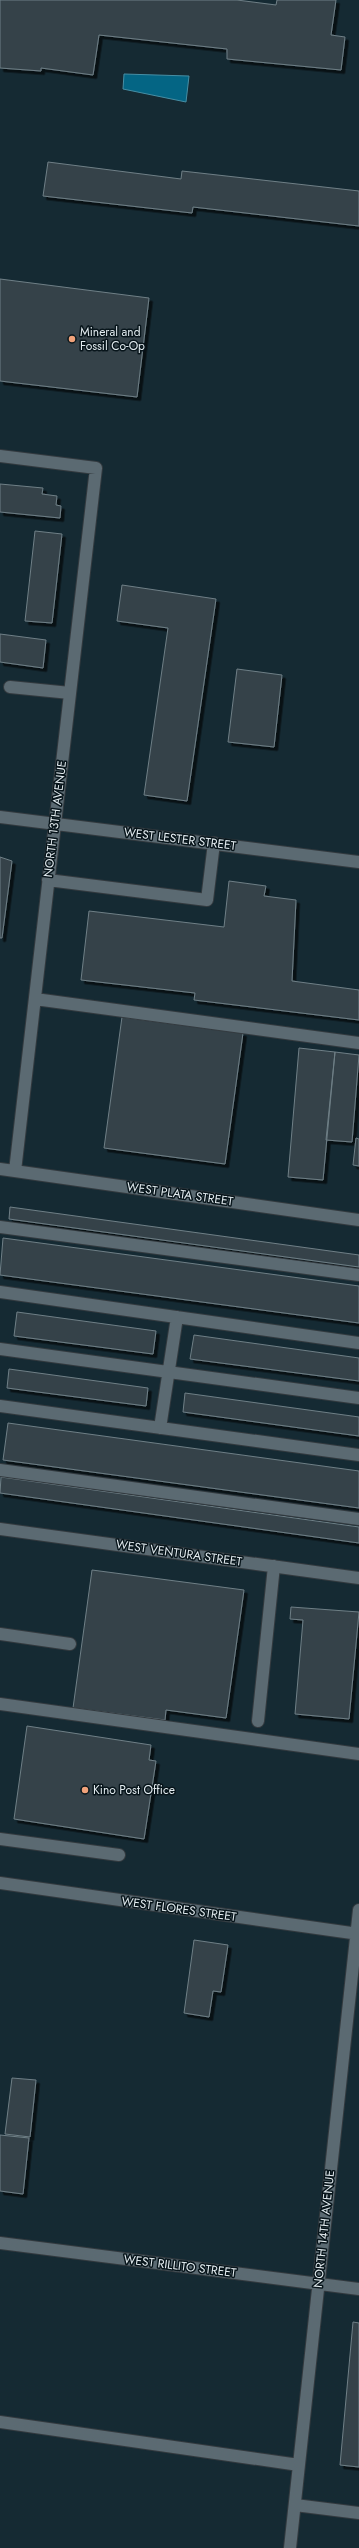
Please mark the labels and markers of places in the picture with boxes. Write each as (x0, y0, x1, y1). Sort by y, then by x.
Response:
place label: Mineral and Fossil Co-Op (80, 323, 145, 355)
marker: Mineral and Fossil Co-Op (67, 334, 77, 344)
place label: Kino Post Office (93, 1781, 175, 1799)
marker: Kino Post Office (80, 1785, 90, 1795)

